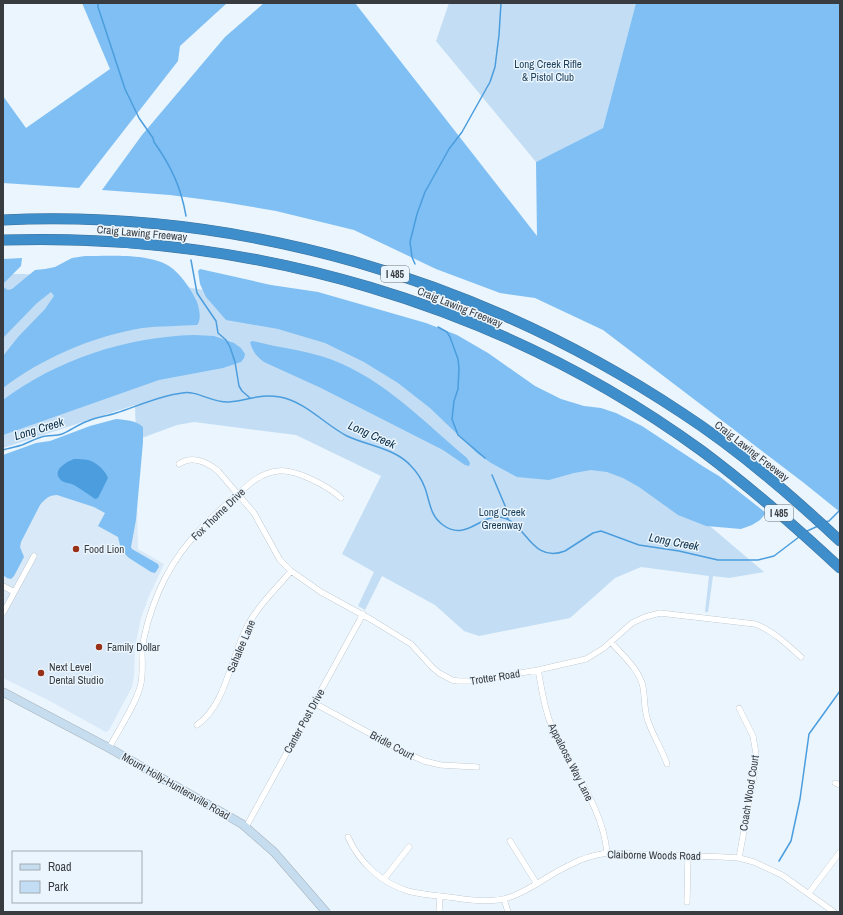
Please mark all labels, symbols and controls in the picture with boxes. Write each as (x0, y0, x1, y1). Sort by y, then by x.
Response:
park label: Long Creek Rifle & Pistol Club (514, 57, 582, 84)
street label: Craig Lawing Freeway (96, 222, 188, 244)
road number: I 485 (381, 266, 409, 282)
street label: Craig Lawing Freeway (415, 284, 505, 331)
water label: Long Creek (12, 414, 67, 444)
water label: Long Creek (346, 417, 399, 453)
street label: Craig Lawing Freeway (712, 418, 792, 485)
street label: Fox Thorne Drive (188, 485, 248, 543)
park label: Long Creek Greenway (479, 505, 526, 532)
road number: I 485 (765, 505, 793, 521)
water label: Long Creek (648, 529, 702, 555)
place label: Food Lion (84, 542, 124, 556)
marker: Food Lion (71, 544, 81, 554)
street label: Sahalee Lane (224, 618, 258, 674)
place label: Family Dollar (107, 640, 160, 654)
marker: Family Dollar (94, 642, 104, 652)
place label: Next Level Dental Studio (49, 660, 104, 687)
street label: Trotter Road (469, 666, 521, 688)
marker: Next Level Dental Studio (36, 668, 46, 678)
street label: Canter Post Drive (281, 686, 327, 756)
street label: Appaloosa Way Lane (545, 720, 597, 803)
street label: Bridle Court (367, 728, 417, 763)
street label: Mount Holly-Huntersville Road (120, 749, 232, 823)
street label: Coach Wood Court (736, 754, 762, 832)
street label: Claiborne Woods Road (607, 847, 701, 863)
legend (12, 851, 142, 903)
text: Road (48, 859, 72, 875)
text: Park (48, 879, 68, 895)

